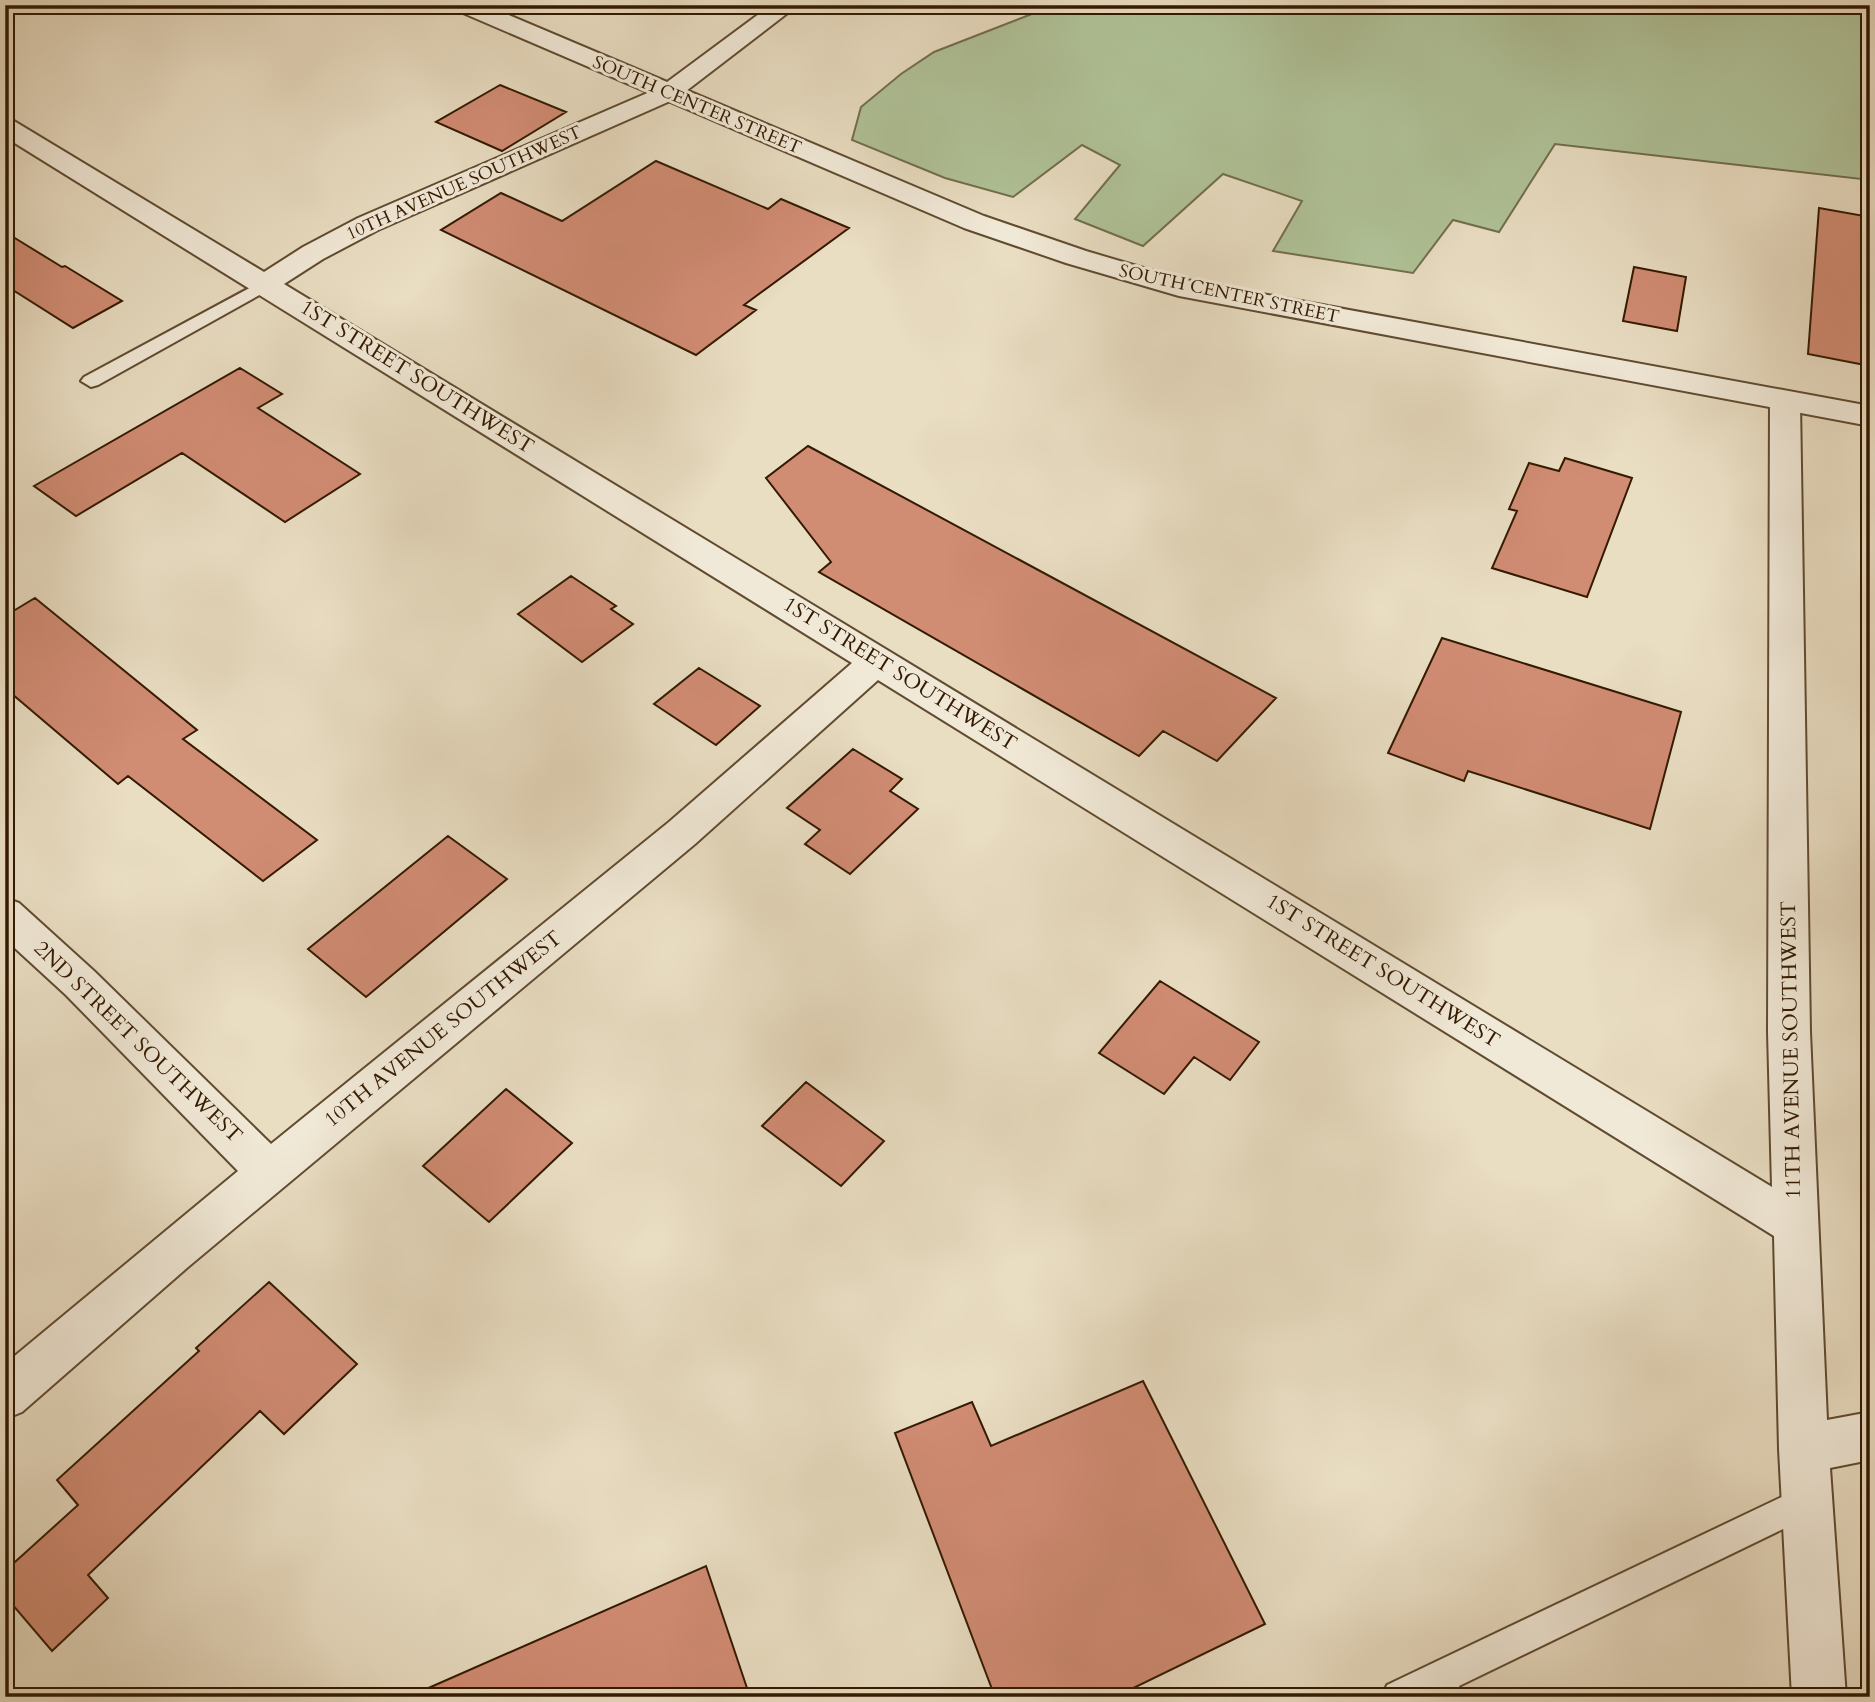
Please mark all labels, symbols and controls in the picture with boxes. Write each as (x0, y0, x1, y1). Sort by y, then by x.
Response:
street label: SOUTH CENTER STREET (589, 50, 805, 160)
street label: 10TH AVENUE SOUTHWEST (342, 120, 586, 246)
street label: SOUTH CENTER STREET (1117, 258, 1341, 330)
street label: 1ST STREET SOUTHWEST (295, 293, 539, 461)
street label: 1ST STREET SOUTHWEST (778, 590, 1022, 758)
street label: 1ST STREET SOUTHWEST (1261, 887, 1505, 1055)
street label: 11TH AVENUE SOUTHWEST (1774, 901, 1808, 1199)
street label: 10TH AVENUE SOUTHWEST (318, 924, 568, 1134)
street label: 2ND STREET SOUTHWEST (27, 934, 249, 1150)

